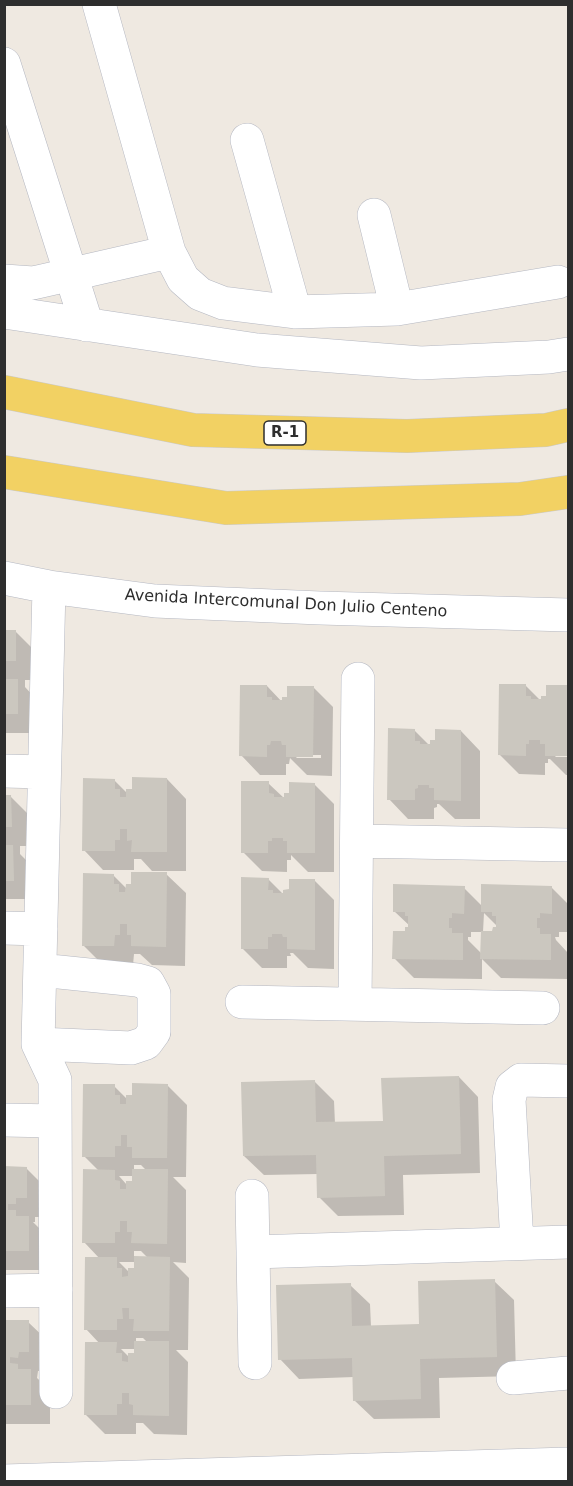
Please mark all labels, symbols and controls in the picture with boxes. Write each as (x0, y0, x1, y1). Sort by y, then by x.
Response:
road number: R-1 (264, 421, 306, 445)
street label: Avenida Intercomunal Don Julio Centeno (124, 586, 448, 622)

